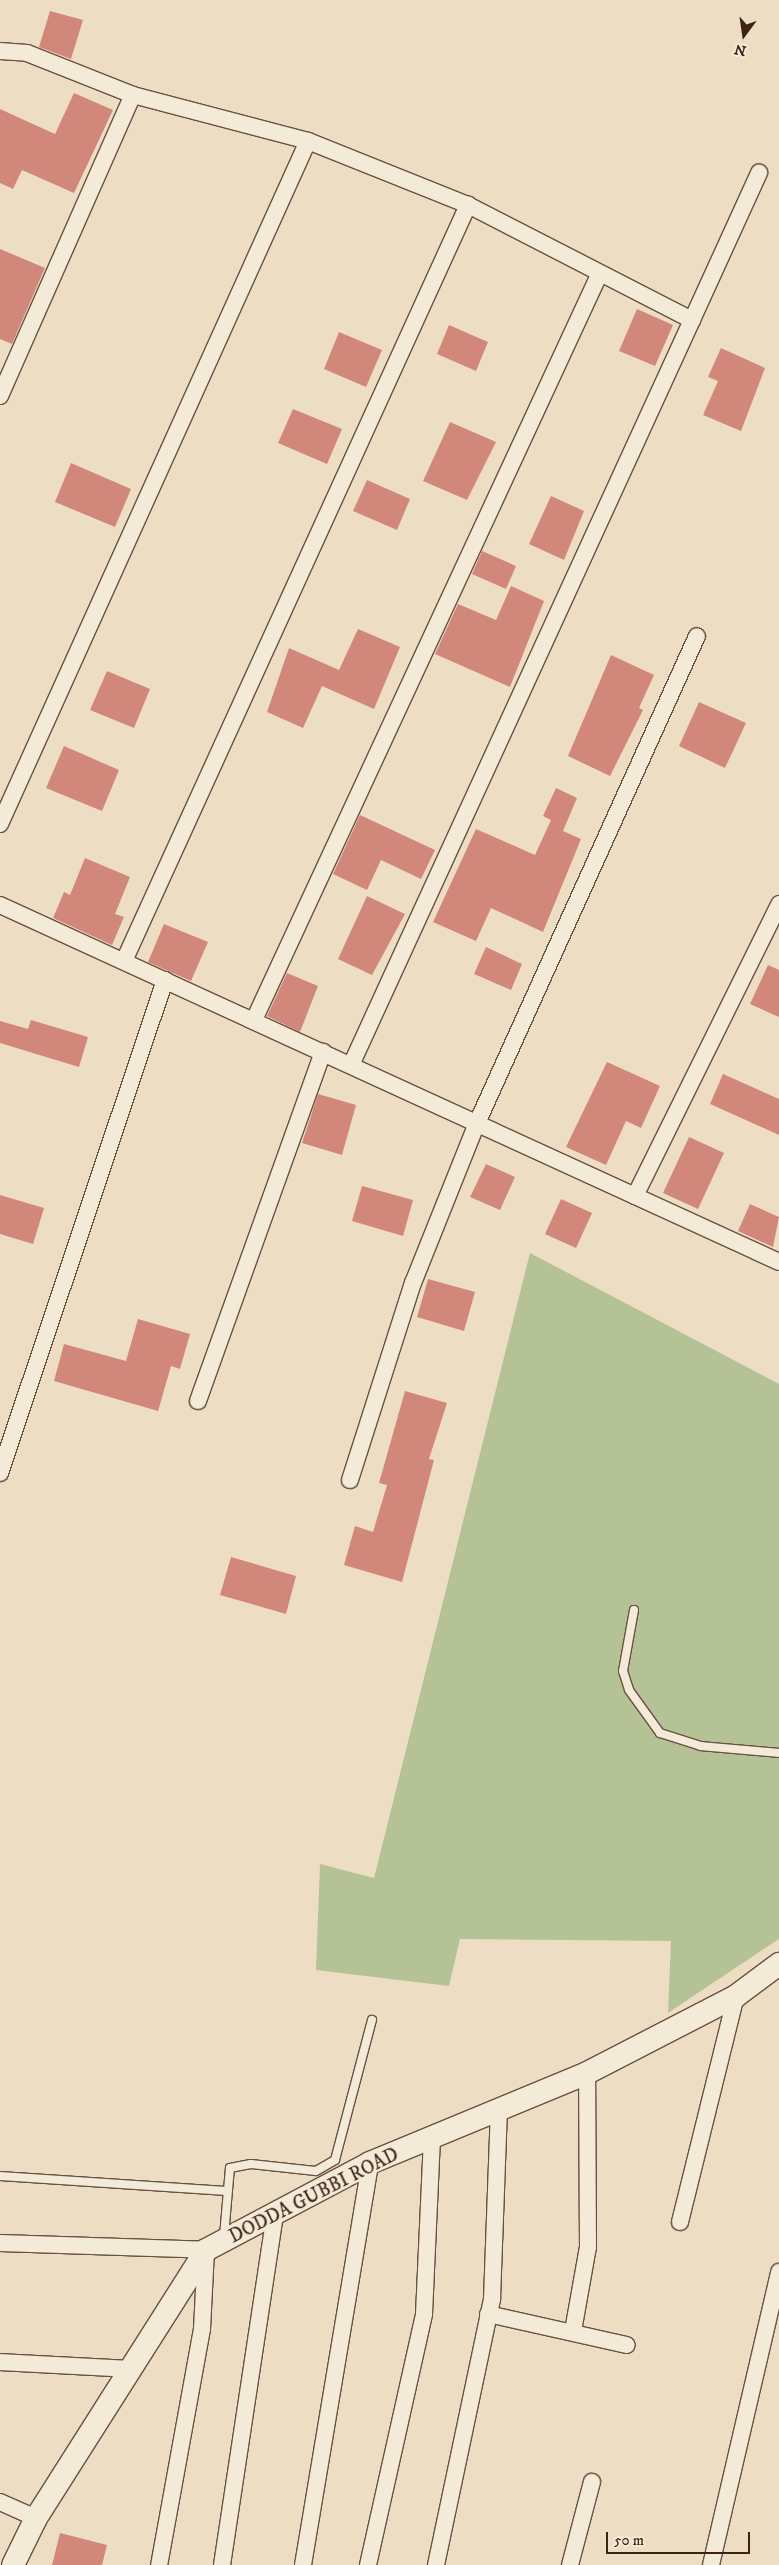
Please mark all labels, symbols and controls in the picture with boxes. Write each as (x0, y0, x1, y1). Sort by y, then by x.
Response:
north arrow (719, 10, 769, 60)
text: N (733, 39, 748, 60)
street label: DODDA GUBBI ROAD (225, 2143, 403, 2249)
scale bar (609, 2522, 753, 2554)
text: 50 m (614, 2531, 644, 2550)

